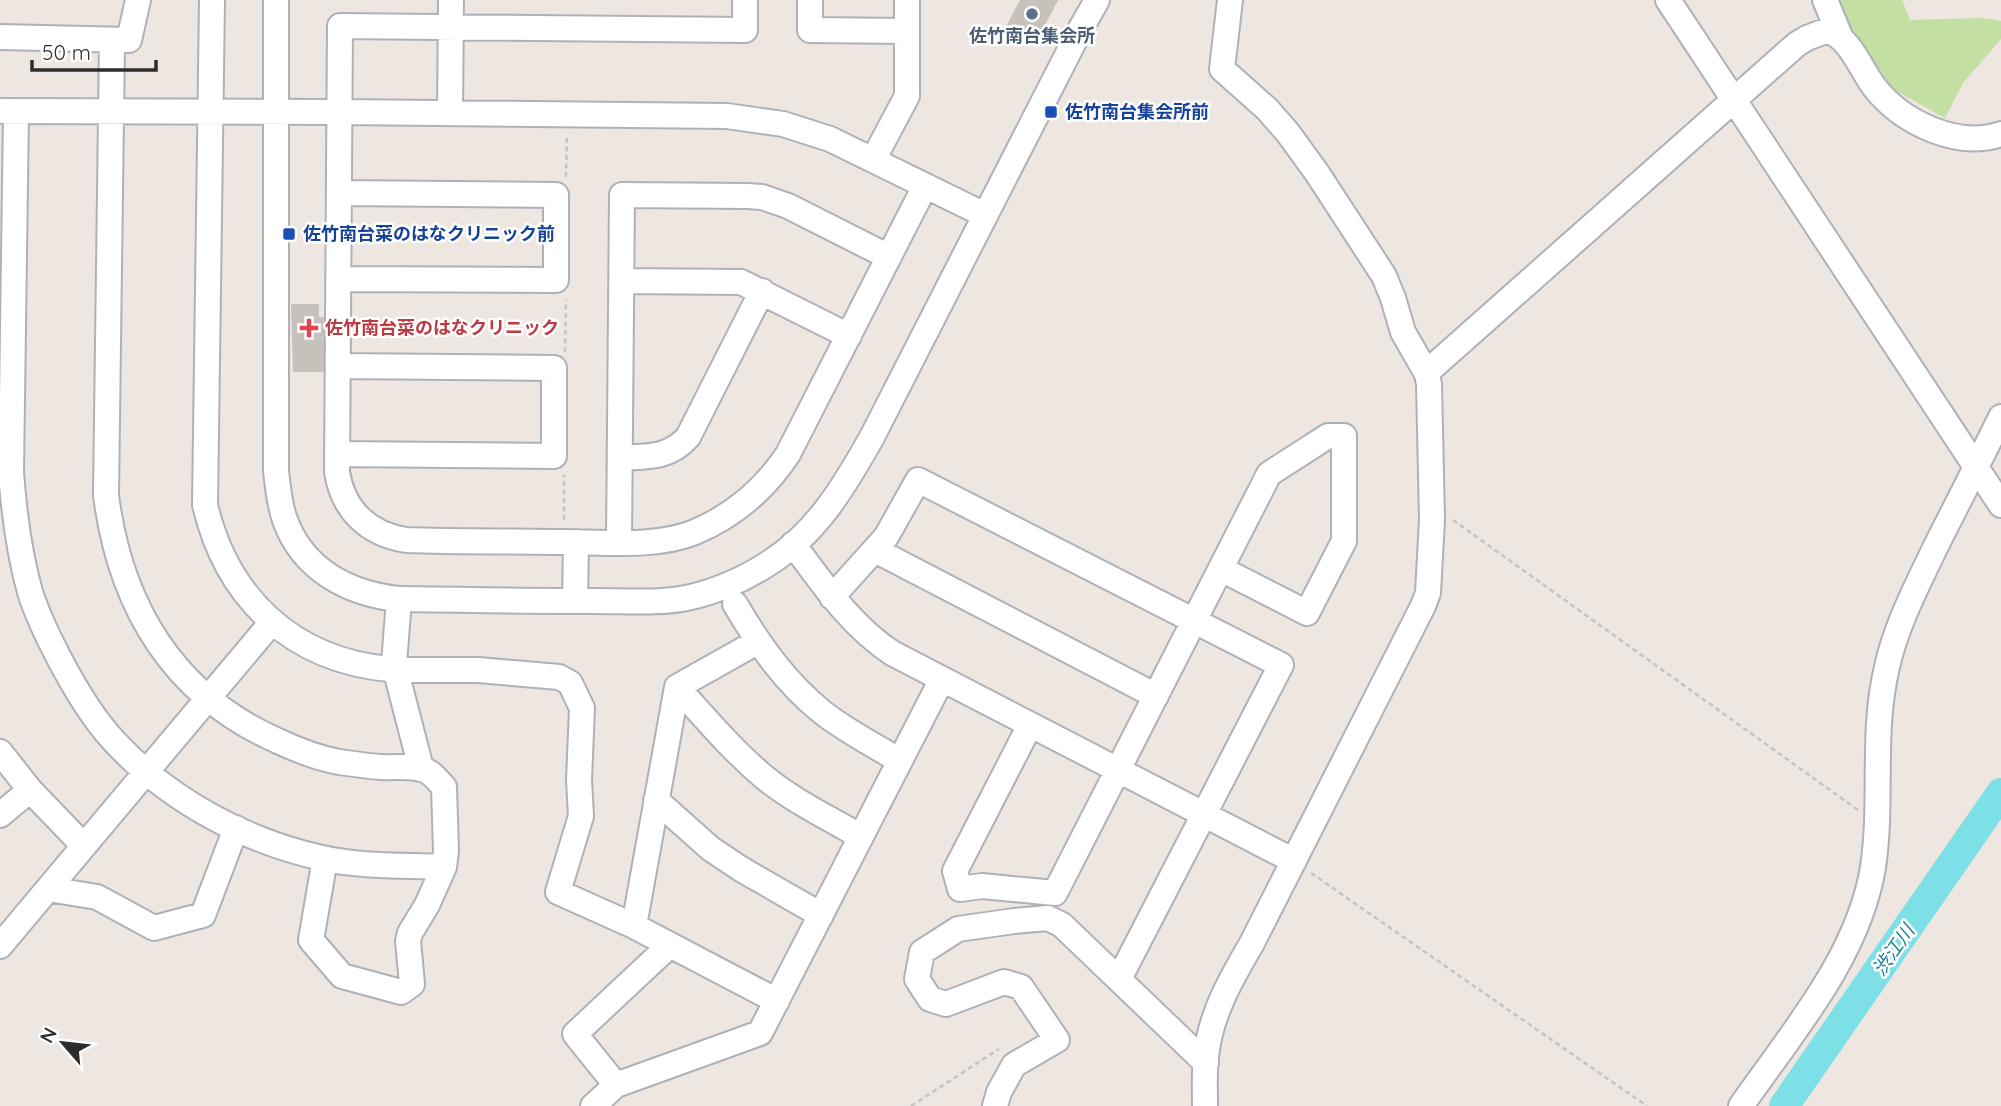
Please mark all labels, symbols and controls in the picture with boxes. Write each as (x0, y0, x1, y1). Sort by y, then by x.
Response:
marker: 佐竹南台集会所 (1024, 6, 1040, 22)
place label: 佐竹南台集会所 (969, 24, 1095, 47)
scale bar (32, 28, 156, 72)
text: 50 m (42, 39, 91, 65)
place label: 佐竹南台集会所前 (1065, 100, 1209, 123)
marker: 佐竹南台集会所前 (1043, 104, 1059, 120)
place label: 佐竹南台菜のはなクリニック前 (303, 222, 555, 245)
marker: 佐竹南台菜のはなクリニック前 (281, 226, 297, 242)
place label: 佐竹南台菜のはなクリニック (325, 316, 559, 339)
marker: 佐竹南台菜のはなクリニック (299, 318, 319, 338)
water label: 渋江川 (1867, 918, 1920, 980)
north arrow (28, 1008, 98, 1078)
text: N (34, 1023, 62, 1047)

